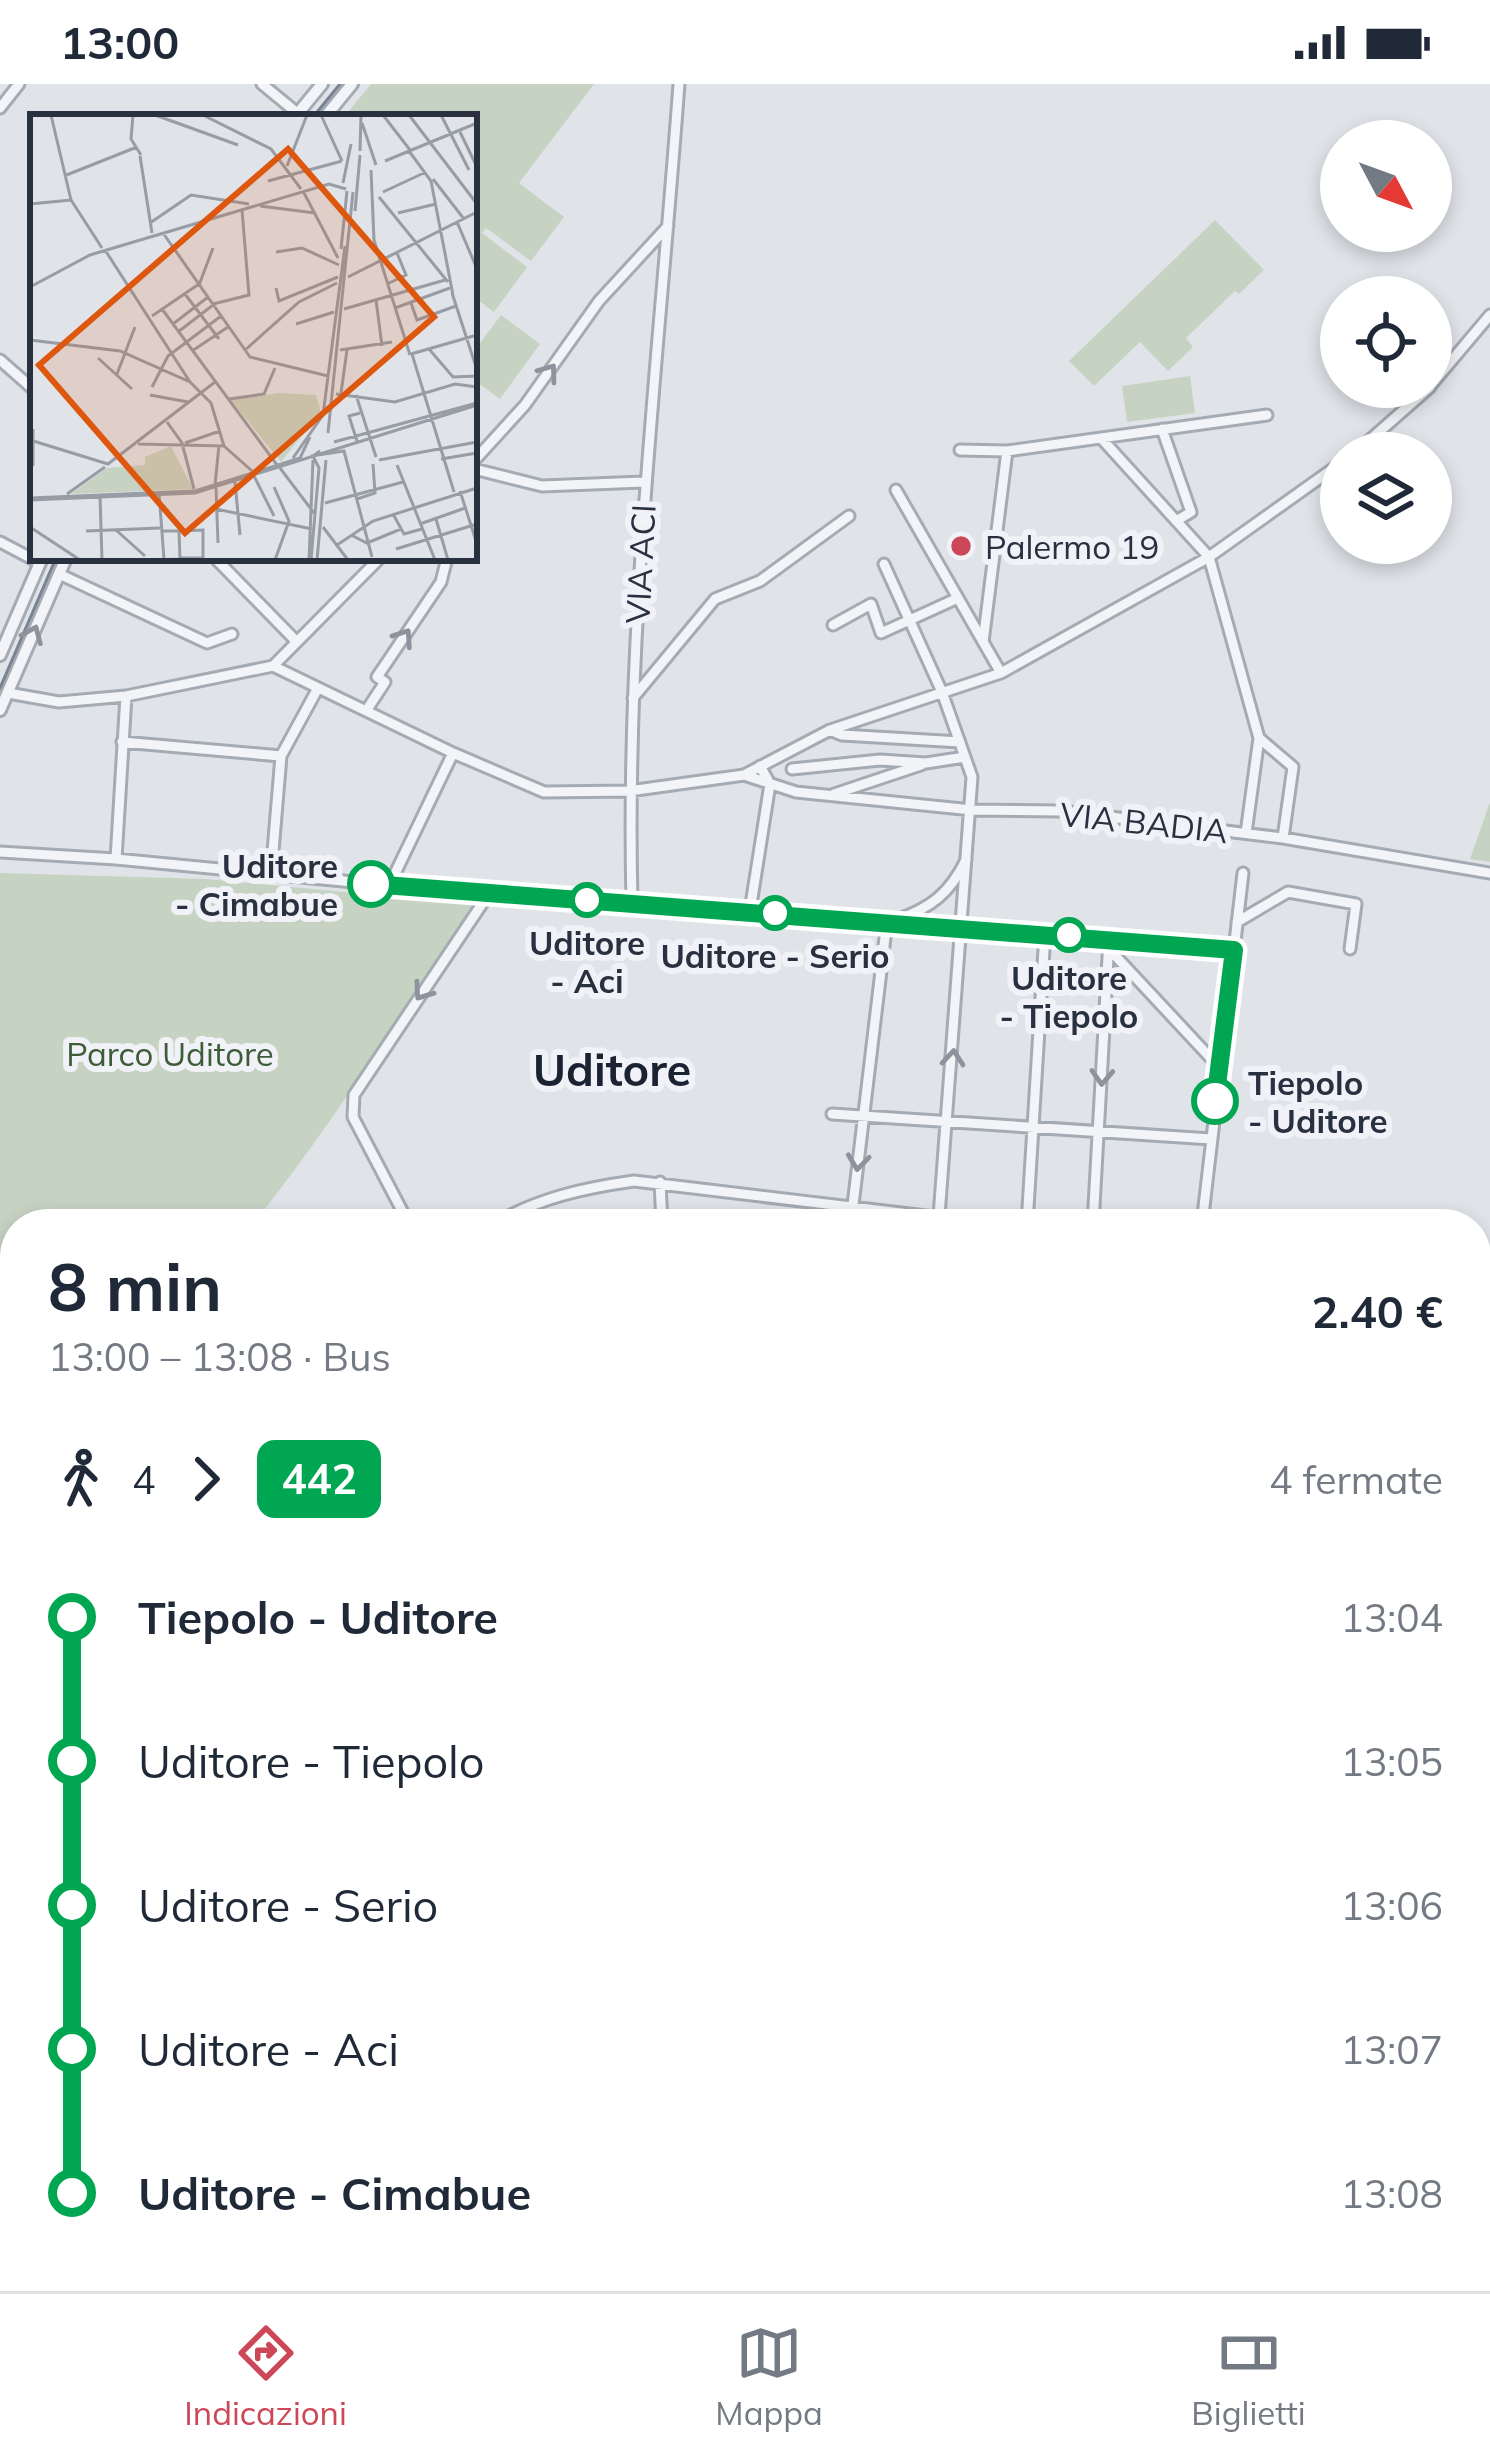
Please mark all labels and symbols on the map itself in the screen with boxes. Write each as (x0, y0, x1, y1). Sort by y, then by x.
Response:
inset map (30, 114, 477, 561)
north arrow (1320, 120, 1452, 252)
one-way arrow (535, 363, 557, 385)
street label: VIA ACI (616, 503, 664, 625)
place label: Palermo 19 (985, 526, 1159, 567)
marker: Palermo 19 (948, 533, 974, 559)
one-way arrow (19, 625, 43, 646)
one-way arrow (389, 629, 411, 651)
street label: VIA BADIA (1058, 793, 1230, 851)
place label: Uditore - Cimabue (175, 845, 338, 924)
marker: Uditore - Cimabue (349, 862, 393, 906)
marker: Uditore - Aci (571, 884, 603, 916)
marker: Uditore - Serio (759, 897, 791, 929)
marker: Uditore - Tiepolo (1053, 919, 1085, 951)
place label: Uditore - Aci (529, 922, 645, 1001)
place label: Uditore - Serio (660, 935, 890, 976)
place label: Uditore - Tiepolo (1000, 957, 1138, 1036)
one-way arrow (414, 979, 436, 1001)
park label: Parco Uditore (66, 1033, 274, 1074)
district label: Uditore (533, 1041, 691, 1097)
one-way arrow (939, 1048, 965, 1067)
place label: Tiepolo - Uditore (1248, 1062, 1388, 1141)
one-way arrow (1089, 1068, 1115, 1087)
marker: Tiepolo - Uditore (1193, 1079, 1237, 1123)
one-way arrow (846, 1152, 872, 1172)

